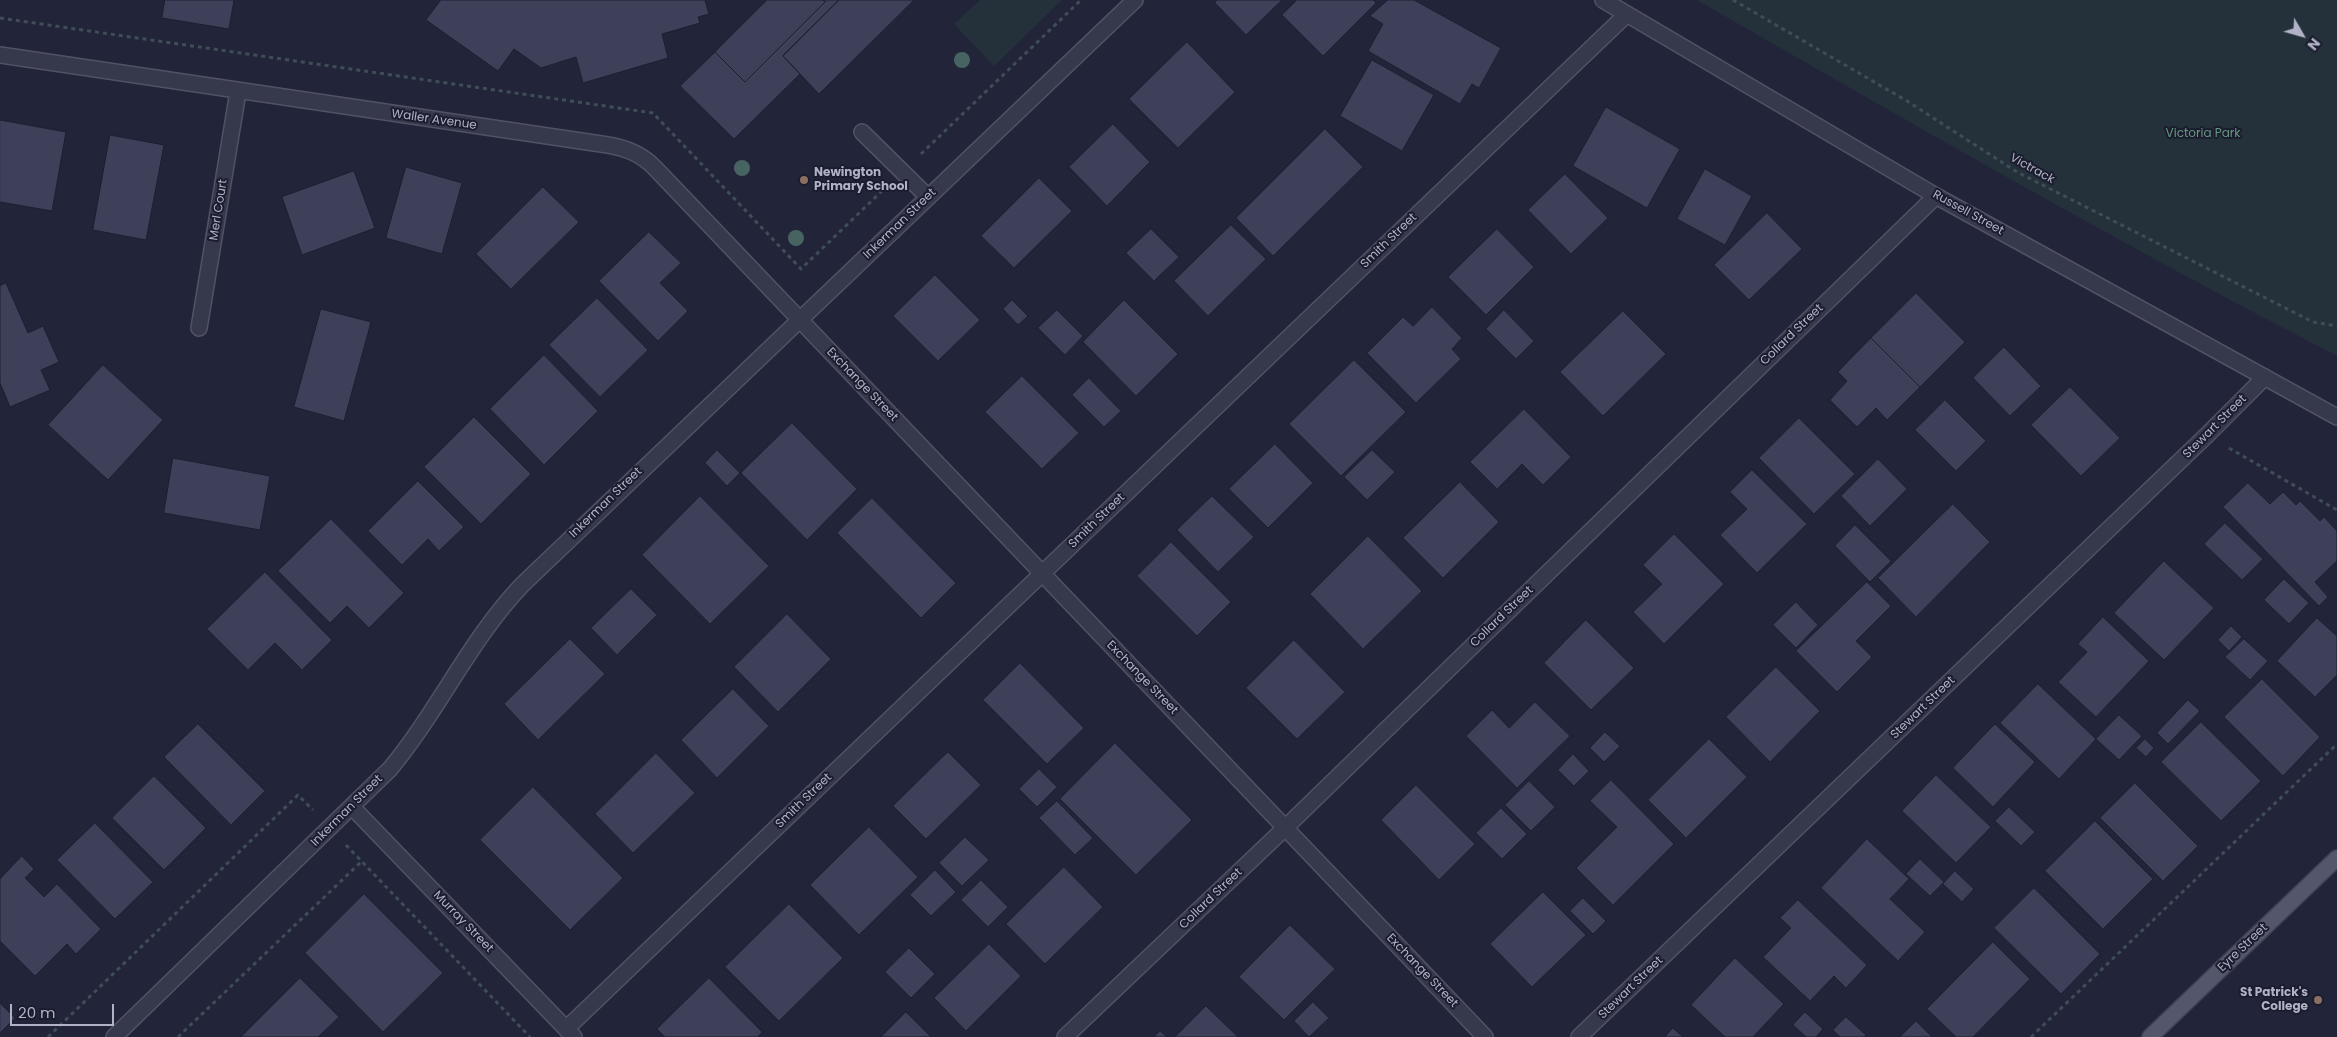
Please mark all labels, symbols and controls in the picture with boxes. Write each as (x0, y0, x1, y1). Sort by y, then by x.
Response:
north arrow (2277, 10, 2327, 60)
text: N (2303, 34, 2325, 55)
street label: Waller Avenue (390, 107, 478, 133)
park label: Victoria Park (2166, 127, 2240, 141)
street label: Victrack (2007, 151, 2057, 187)
place label: Newington Primary School (814, 166, 908, 194)
marker: Newington Primary School (798, 174, 810, 186)
street label: Merl Court (207, 178, 231, 242)
street label: Inkerman Street (861, 186, 939, 262)
street label: Russell Street (1930, 188, 2006, 238)
street label: Smith Street (1358, 211, 1420, 271)
street label: Collard Street (1758, 301, 1826, 369)
street label: Exchange Street (823, 345, 901, 425)
street label: Stewart Street (2180, 392, 2250, 462)
street label: Inkerman Street (567, 465, 645, 541)
street label: Smith Street (1066, 491, 1128, 551)
street label: Collard Street (1468, 583, 1536, 651)
street label: Exchange Street (1103, 638, 1181, 718)
street label: Stewart Street (1888, 674, 1958, 742)
street label: Smith Street (773, 771, 835, 831)
street label: Inkerman Street (308, 772, 386, 850)
street label: Collard Street (1177, 865, 1245, 933)
street label: Murray Street (430, 888, 496, 956)
street label: Eyre Street (2215, 921, 2271, 975)
street label: Exchange Street (1383, 931, 1461, 1011)
street label: Stewart Street (1596, 954, 1666, 1022)
place label: St Patrick's College (2240, 986, 2308, 1014)
scale bar (12, 994, 116, 1026)
marker: St Patrick's College (2312, 994, 2324, 1006)
text: 20 m (18, 1002, 56, 1023)

